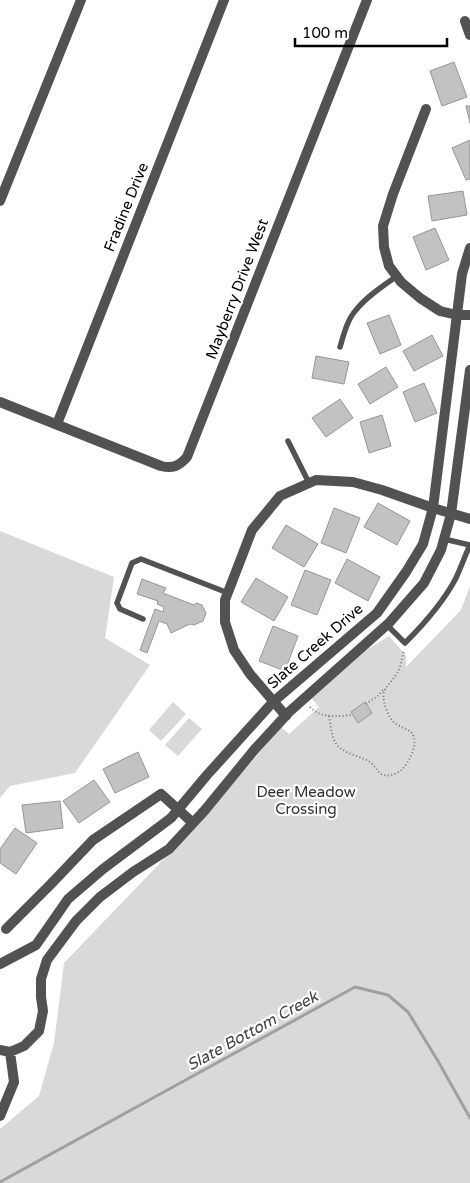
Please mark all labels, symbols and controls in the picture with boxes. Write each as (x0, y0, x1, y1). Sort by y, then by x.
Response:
scale bar (295, 15, 448, 47)
text: 100 m (302, 24, 348, 42)
street label: Fradine Drive (100, 160, 152, 254)
street label: Mayberry Drive West (202, 216, 272, 362)
street label: Slate Creek Drive (263, 600, 367, 692)
park label: Deer Meadow Crossing (256, 783, 356, 818)
water label: Slate Bottom Creek (183, 986, 323, 1075)

